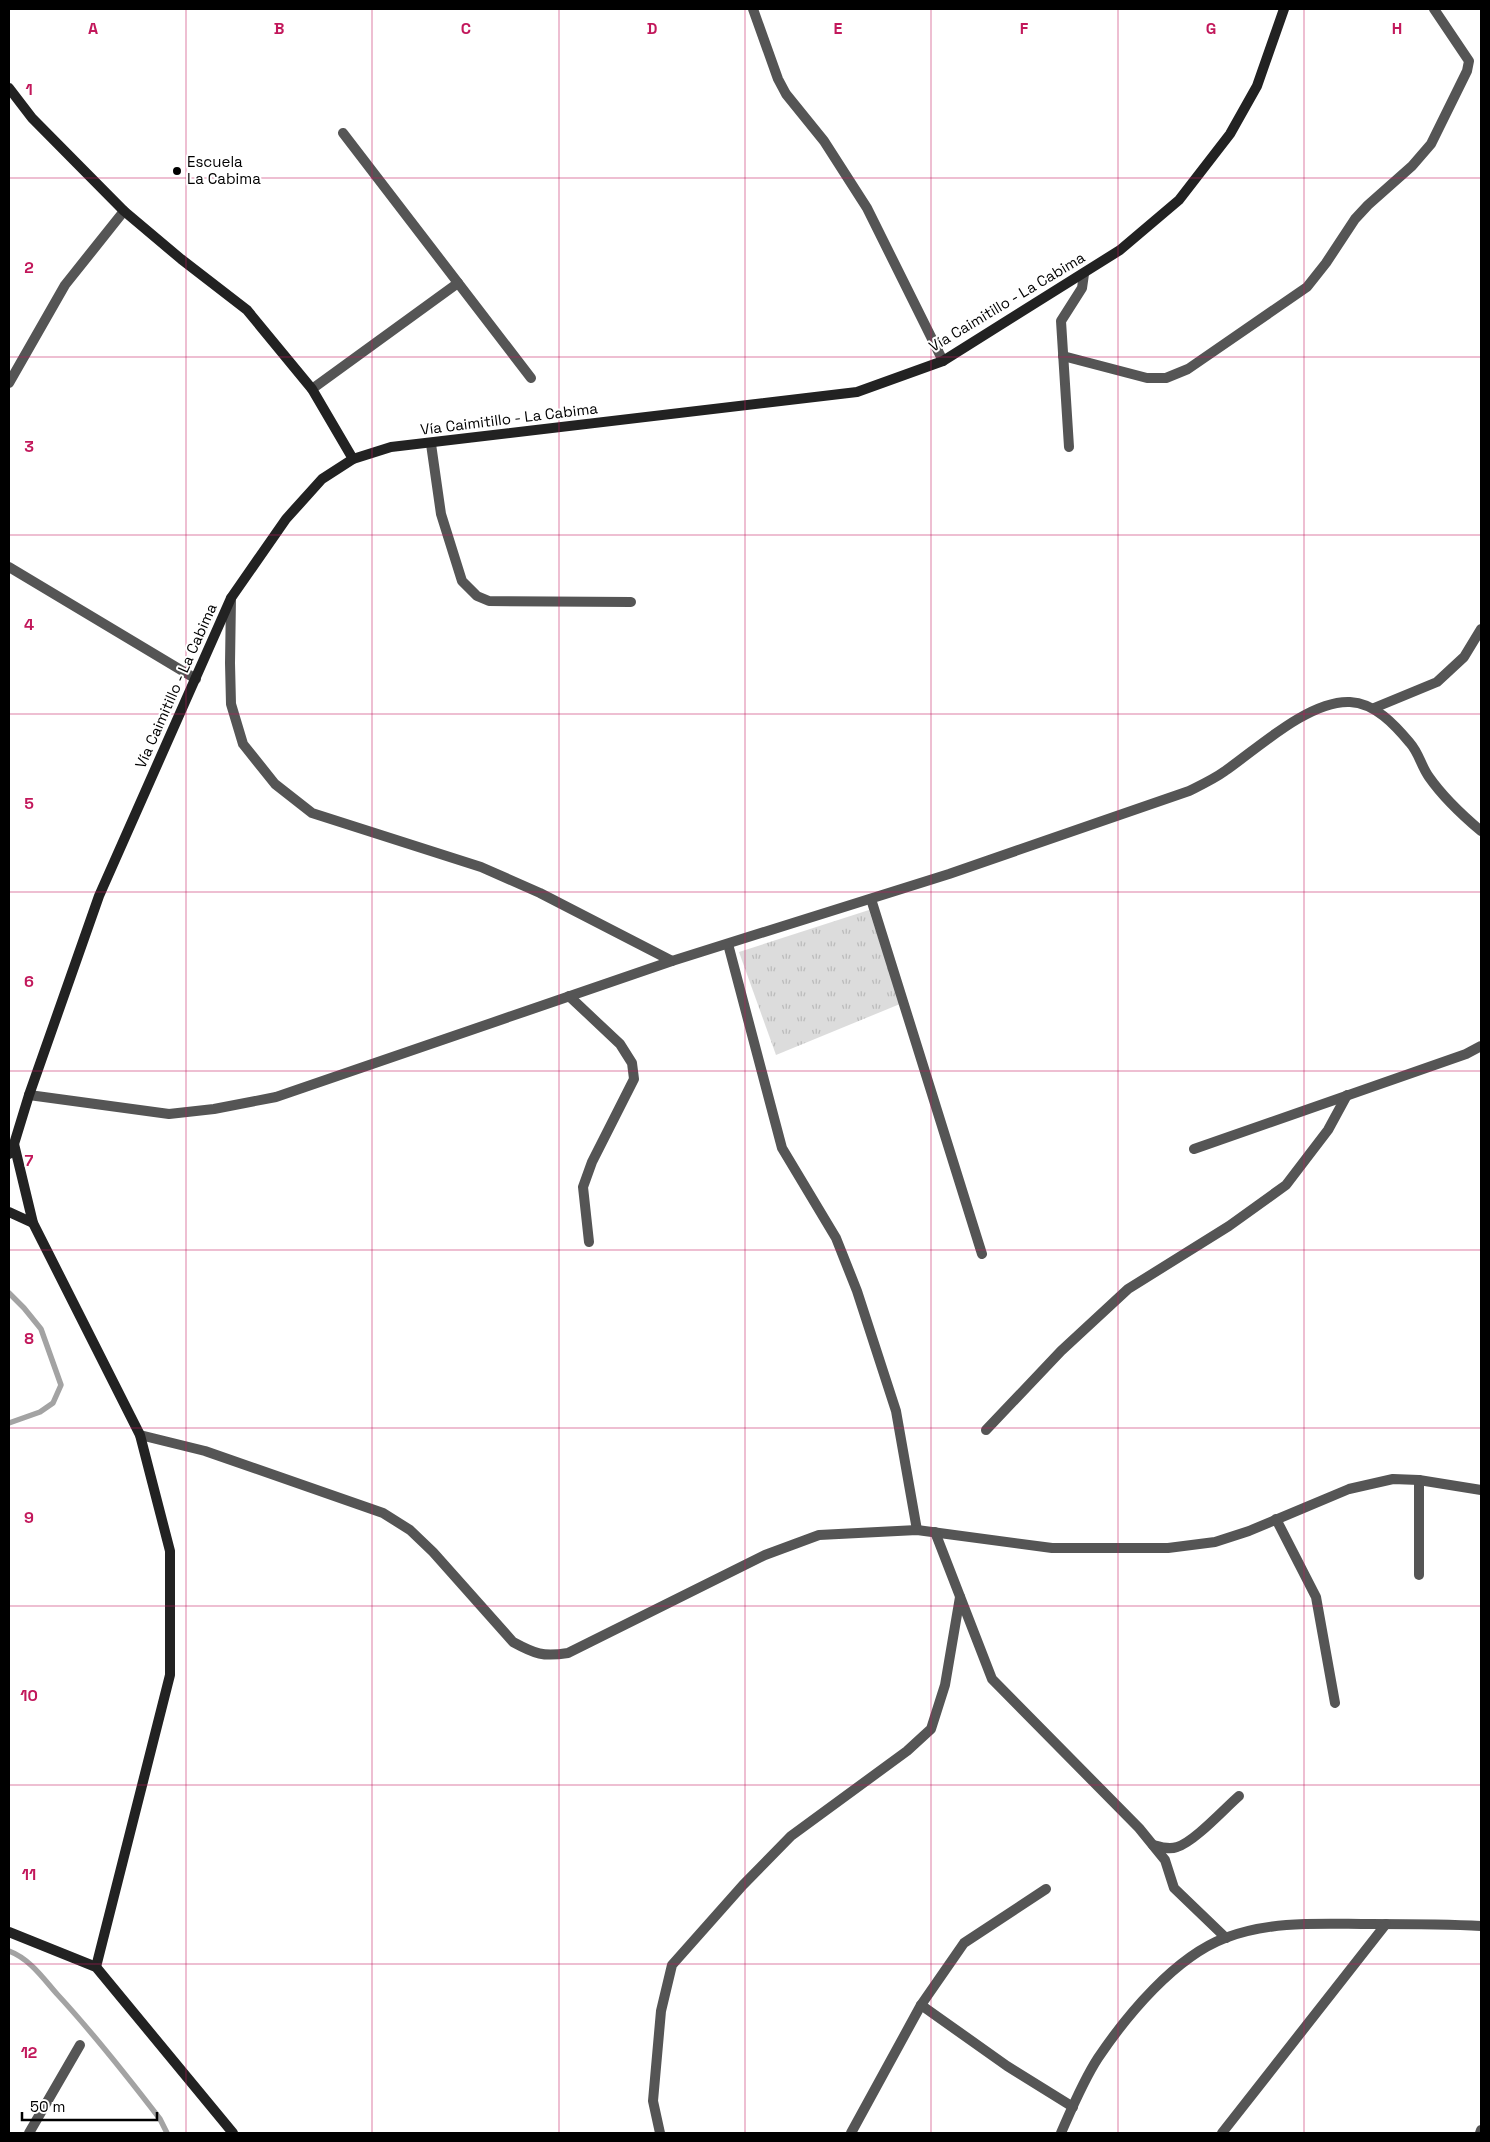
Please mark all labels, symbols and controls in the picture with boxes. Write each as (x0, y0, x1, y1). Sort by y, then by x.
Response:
text: A (88, 18, 98, 39)
text: B (274, 18, 284, 39)
text: C (461, 18, 471, 39)
text: D (647, 18, 657, 39)
text: E (834, 18, 843, 39)
text: F (1020, 18, 1029, 39)
text: G (1206, 18, 1216, 39)
text: H (1392, 18, 1402, 39)
text: 1 (25, 79, 33, 100)
place label: Escuela La Cabima (187, 152, 261, 188)
marker: Escuela La Cabima (171, 165, 183, 177)
street label: Vía Caimitillo - La Cabima (925, 247, 1088, 356)
text: 2 (24, 257, 34, 278)
street label: Vía Caimitillo - La Cabima (419, 398, 599, 439)
text: 3 (24, 436, 34, 457)
street label: Vía Caimitillo - La Cabima (131, 600, 221, 771)
text: 4 (24, 614, 34, 635)
text: 5 (24, 793, 34, 814)
text: 6 (24, 971, 34, 992)
text: 7 (25, 1150, 34, 1171)
text: 8 (24, 1328, 34, 1349)
text: 9 (24, 1507, 34, 1528)
text: 10 (20, 1685, 38, 1706)
text: 11 (22, 1864, 36, 1885)
text: 12 (21, 2042, 37, 2063)
scale bar (22, 2090, 158, 2122)
text: 50 m (30, 2097, 65, 2116)

